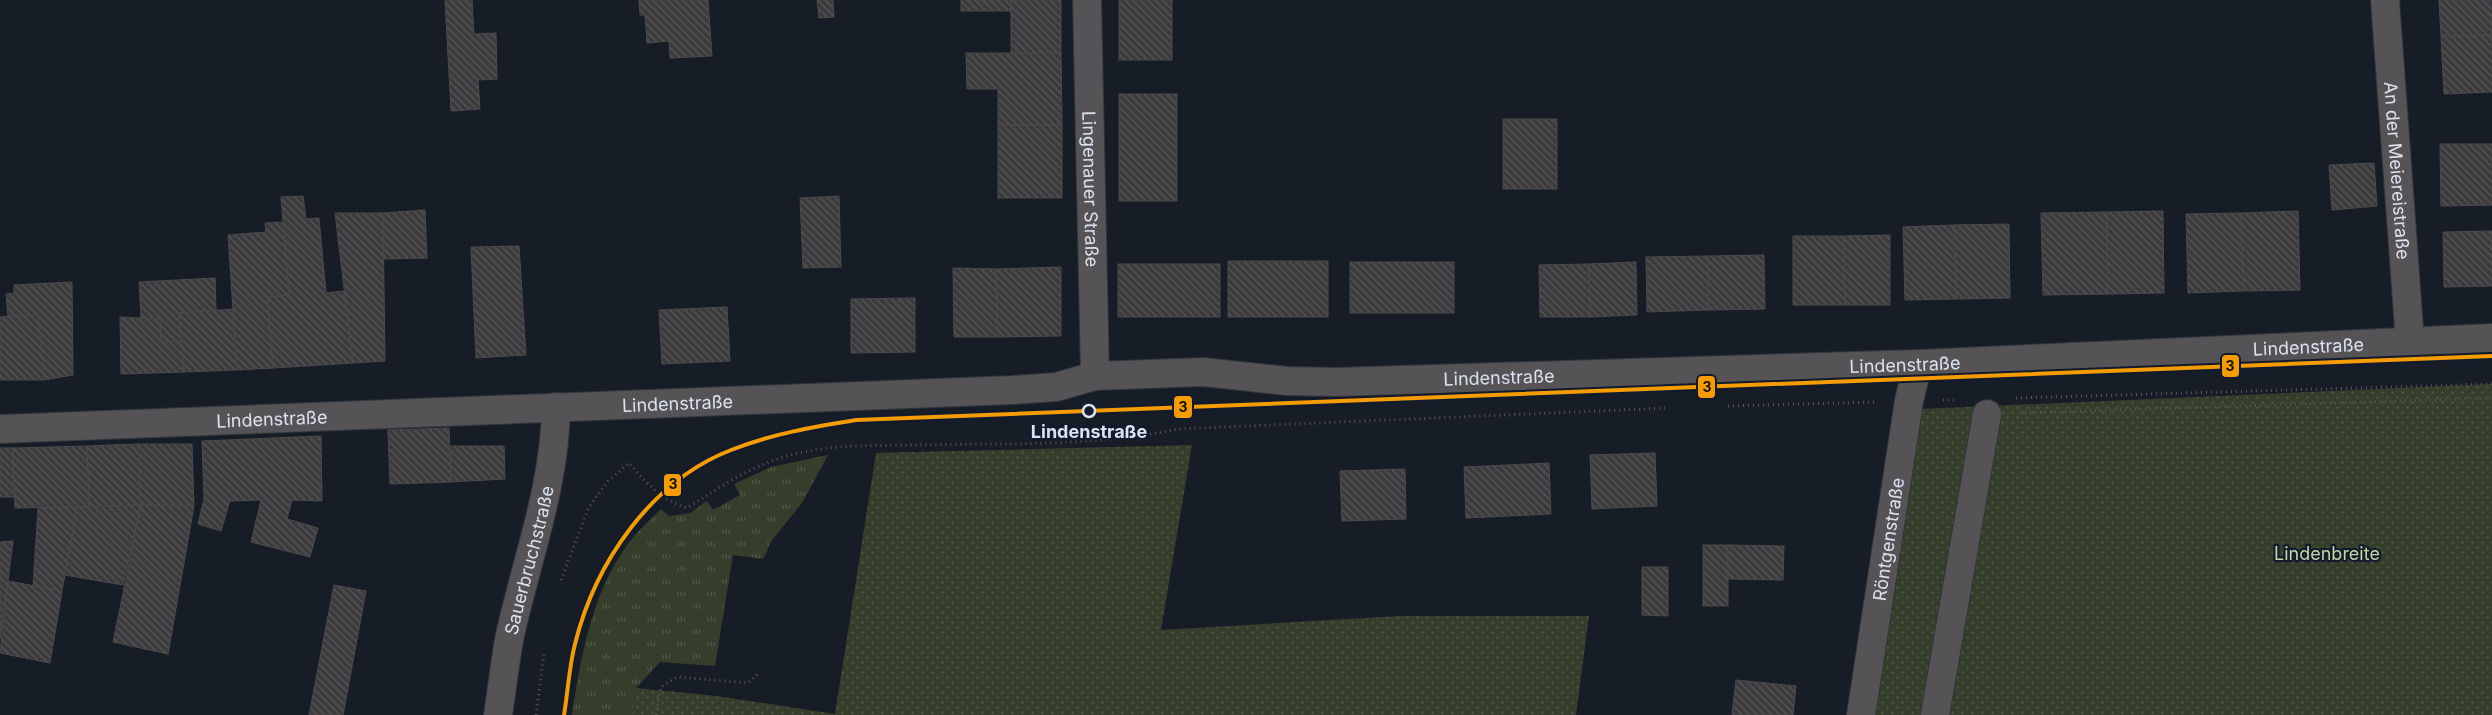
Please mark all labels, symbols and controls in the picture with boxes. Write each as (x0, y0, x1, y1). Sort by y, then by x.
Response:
street label: An der Meiereistraße (2380, 81, 2414, 260)
street label: Lingenauer Straße (1079, 111, 1103, 267)
street label: Lindenstraße (2252, 333, 2364, 359)
street label: Lindenstraße (1849, 352, 1961, 377)
line badge: 3 (2221, 354, 2240, 378)
text: 3 (2225, 357, 2235, 374)
street label: Lindenstraße (1443, 365, 1555, 389)
line badge: 3 (1697, 375, 1716, 399)
text: 3 (1702, 378, 1712, 395)
street label: Lindenstraße (622, 390, 733, 416)
line badge: 3 (1173, 395, 1193, 419)
text: 3 (1178, 398, 1188, 415)
marker: Lindenstraße (1082, 404, 1096, 418)
street label: Lindenstraße (216, 406, 328, 431)
place label: Lindenstraße (1031, 421, 1147, 442)
line badge: 3 (663, 473, 682, 497)
text: 3 (668, 475, 678, 492)
street label: Röntgenstraße (1868, 476, 1908, 602)
street label: Sauerbruchstraße (500, 484, 557, 637)
park label: Lindenbreite (2274, 543, 2380, 564)

